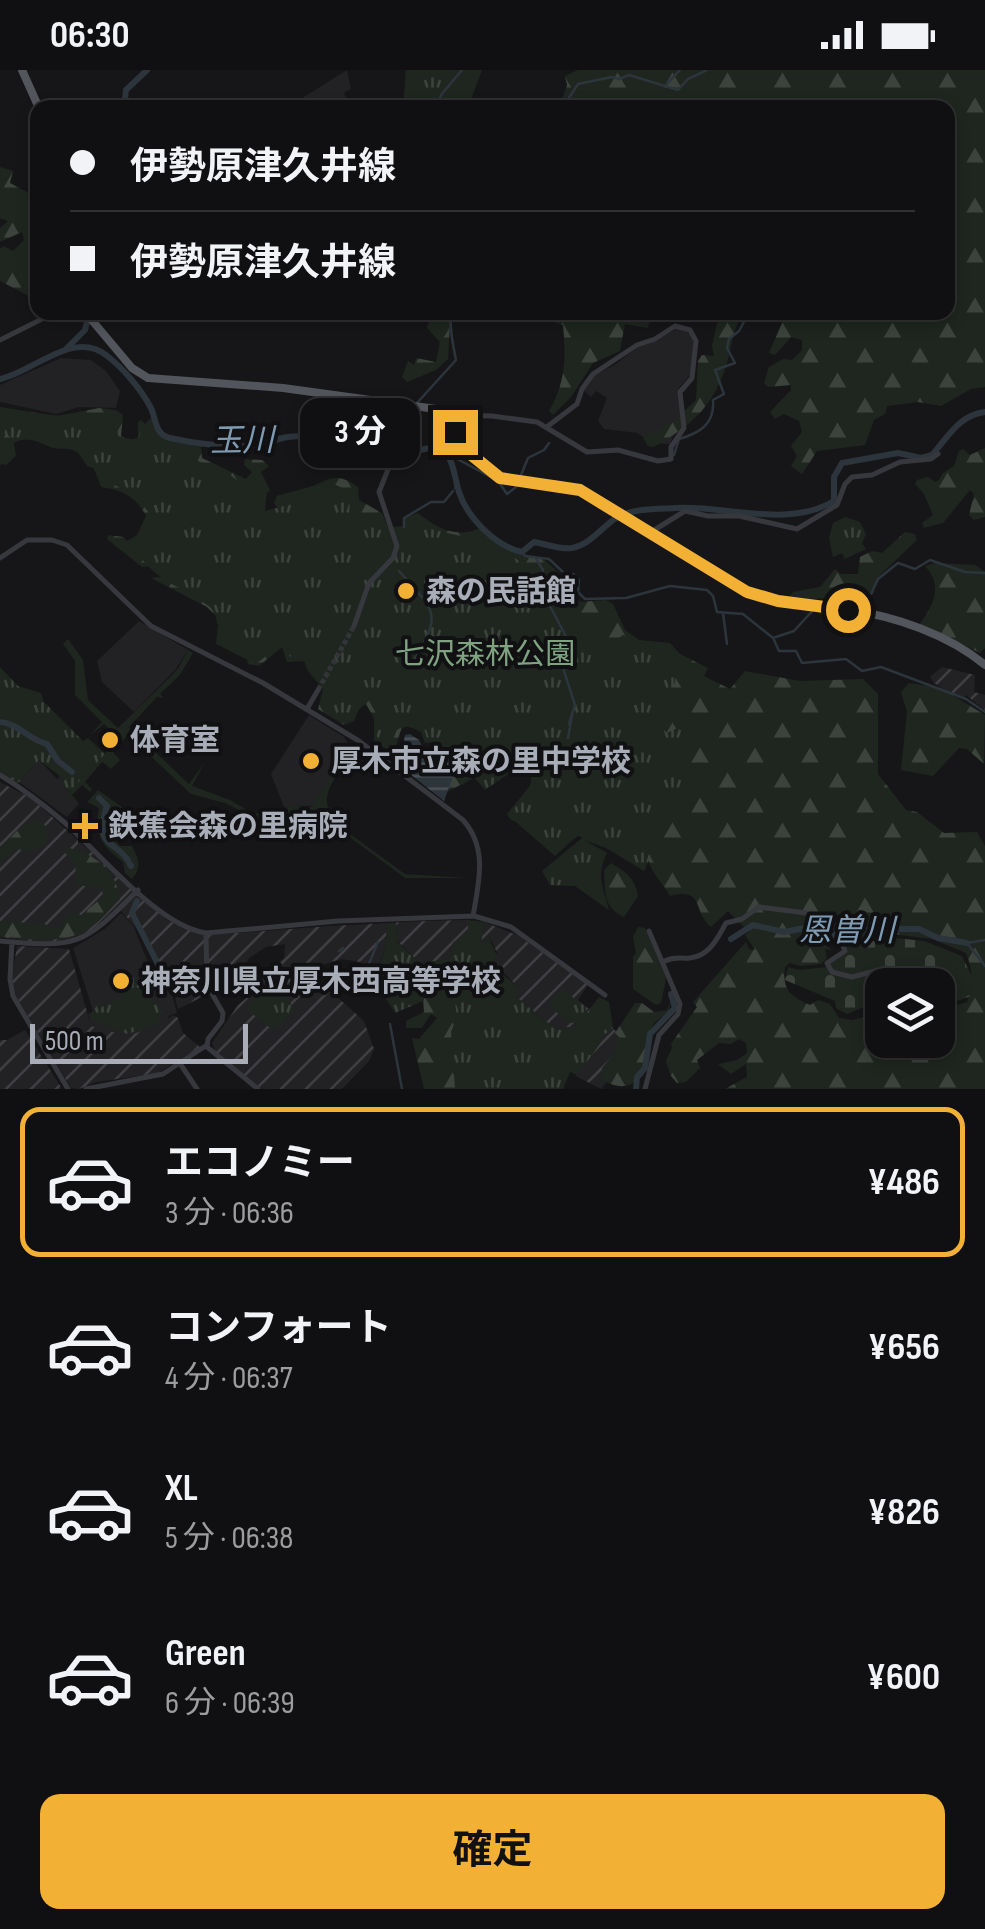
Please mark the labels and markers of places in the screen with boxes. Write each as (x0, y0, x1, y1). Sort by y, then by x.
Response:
place label: 森の民話館 (426, 574, 576, 610)
marker: 森の民話館 (395, 580, 417, 602)
place label: 体育室 (130, 723, 220, 759)
marker: 体育室 (99, 729, 121, 751)
place label: 厚木市立森の里中学校 (331, 744, 631, 780)
marker: 厚木市立森の里中学校 (300, 750, 322, 772)
place label: 鉄蕉会森の里病院 (108, 809, 348, 845)
marker: 鉄蕉会森の里病院 (72, 813, 98, 839)
place label: 神奈川県立厚木西高等学校 (141, 964, 501, 1000)
marker: 神奈川県立厚木西高等学校 (110, 970, 132, 992)

